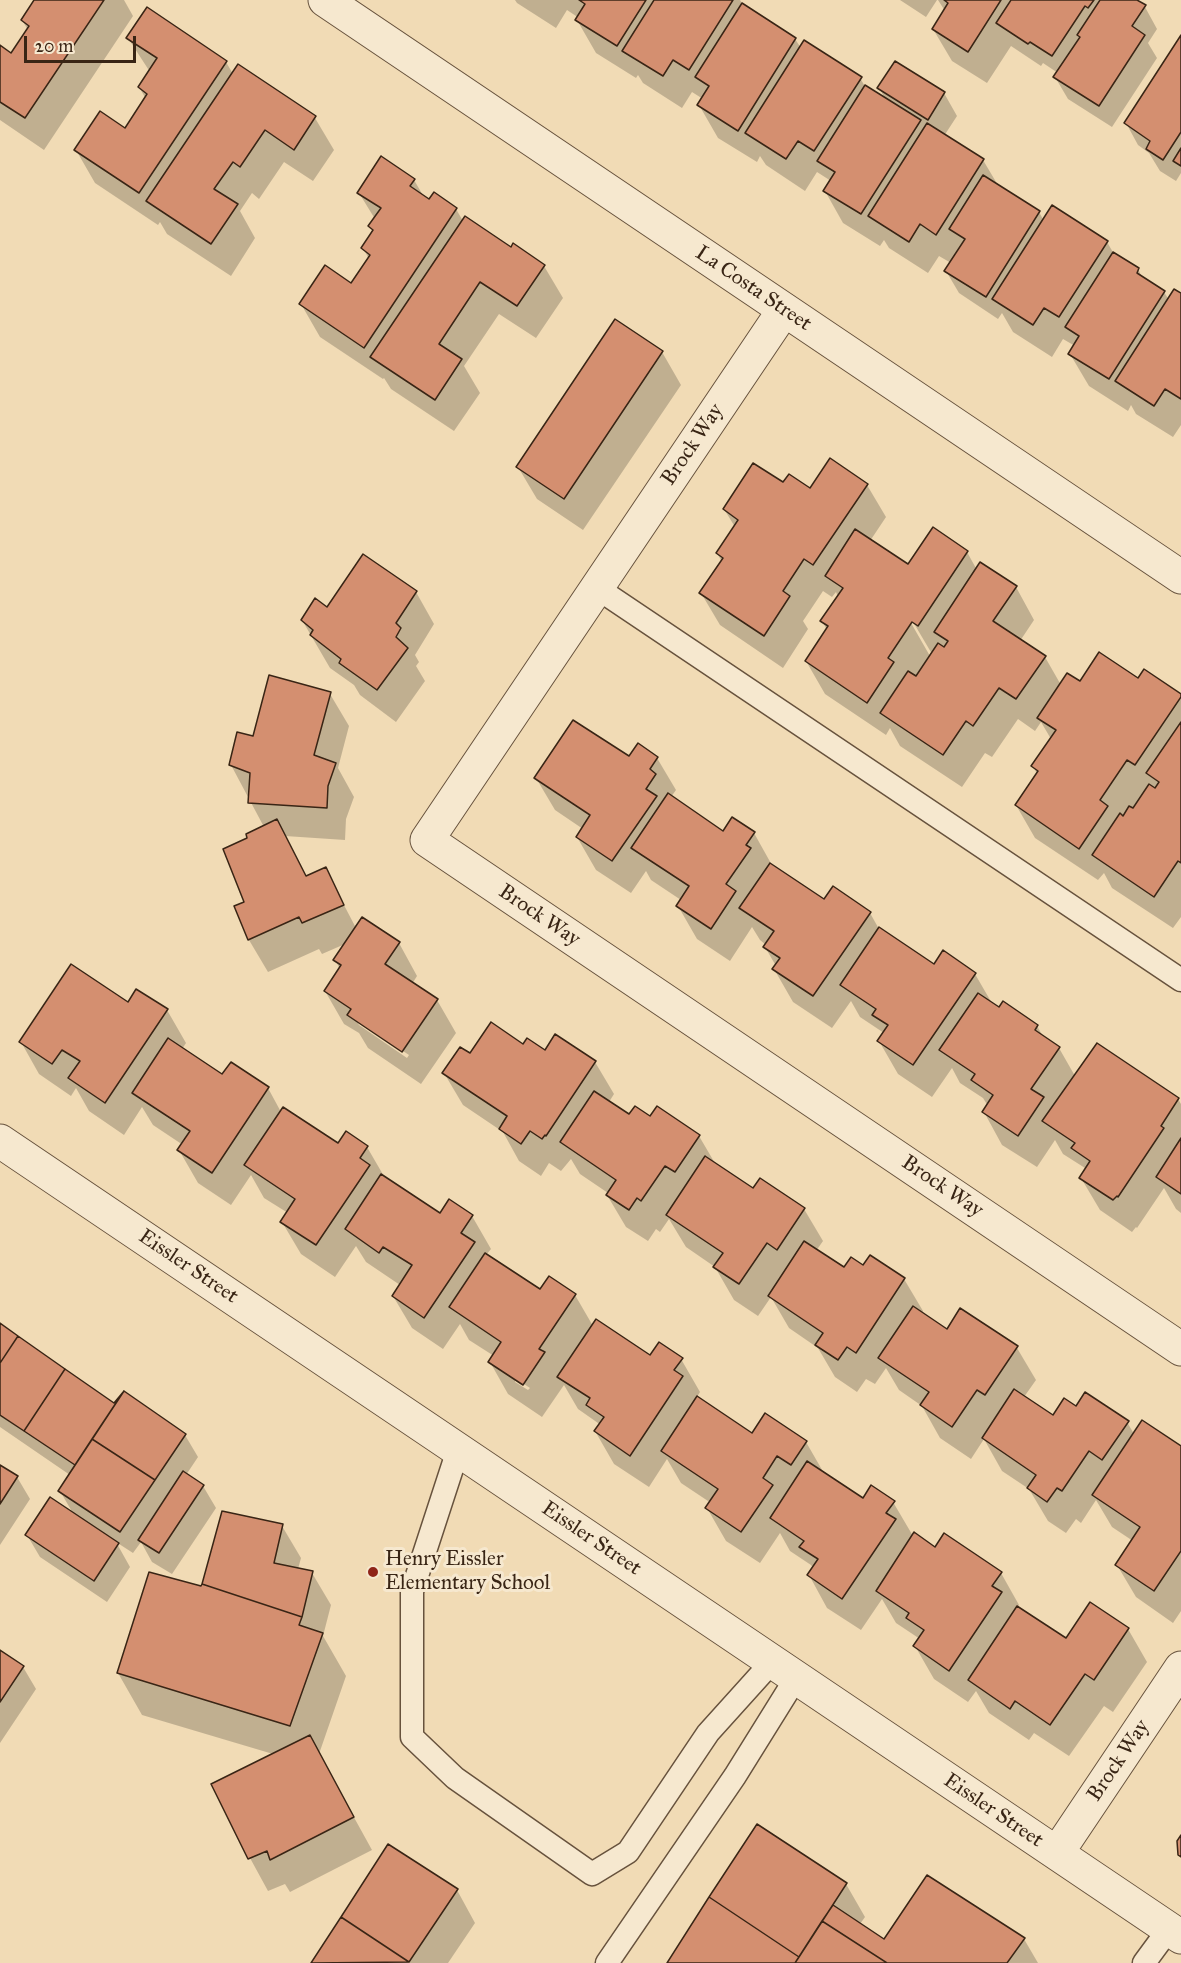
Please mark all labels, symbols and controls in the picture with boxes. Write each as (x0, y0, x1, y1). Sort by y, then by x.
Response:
scale bar (27, 24, 140, 62)
text: 20 m (35, 35, 73, 57)
street label: La Costa Street (690, 241, 816, 337)
street label: Brock Way (657, 399, 729, 491)
street label: Brock Way (493, 880, 585, 952)
street label: Brock Way (896, 1151, 988, 1223)
street label: Eissler Street (133, 1224, 243, 1310)
street label: Eissler Street (536, 1496, 646, 1582)
place label: Henry Eissler Elementary School (385, 1547, 550, 1597)
marker: Henry Eissler Elementary School (366, 1565, 380, 1579)
street label: Brock Way (1083, 1715, 1155, 1807)
street label: Eissler Street (938, 1768, 1048, 1854)

